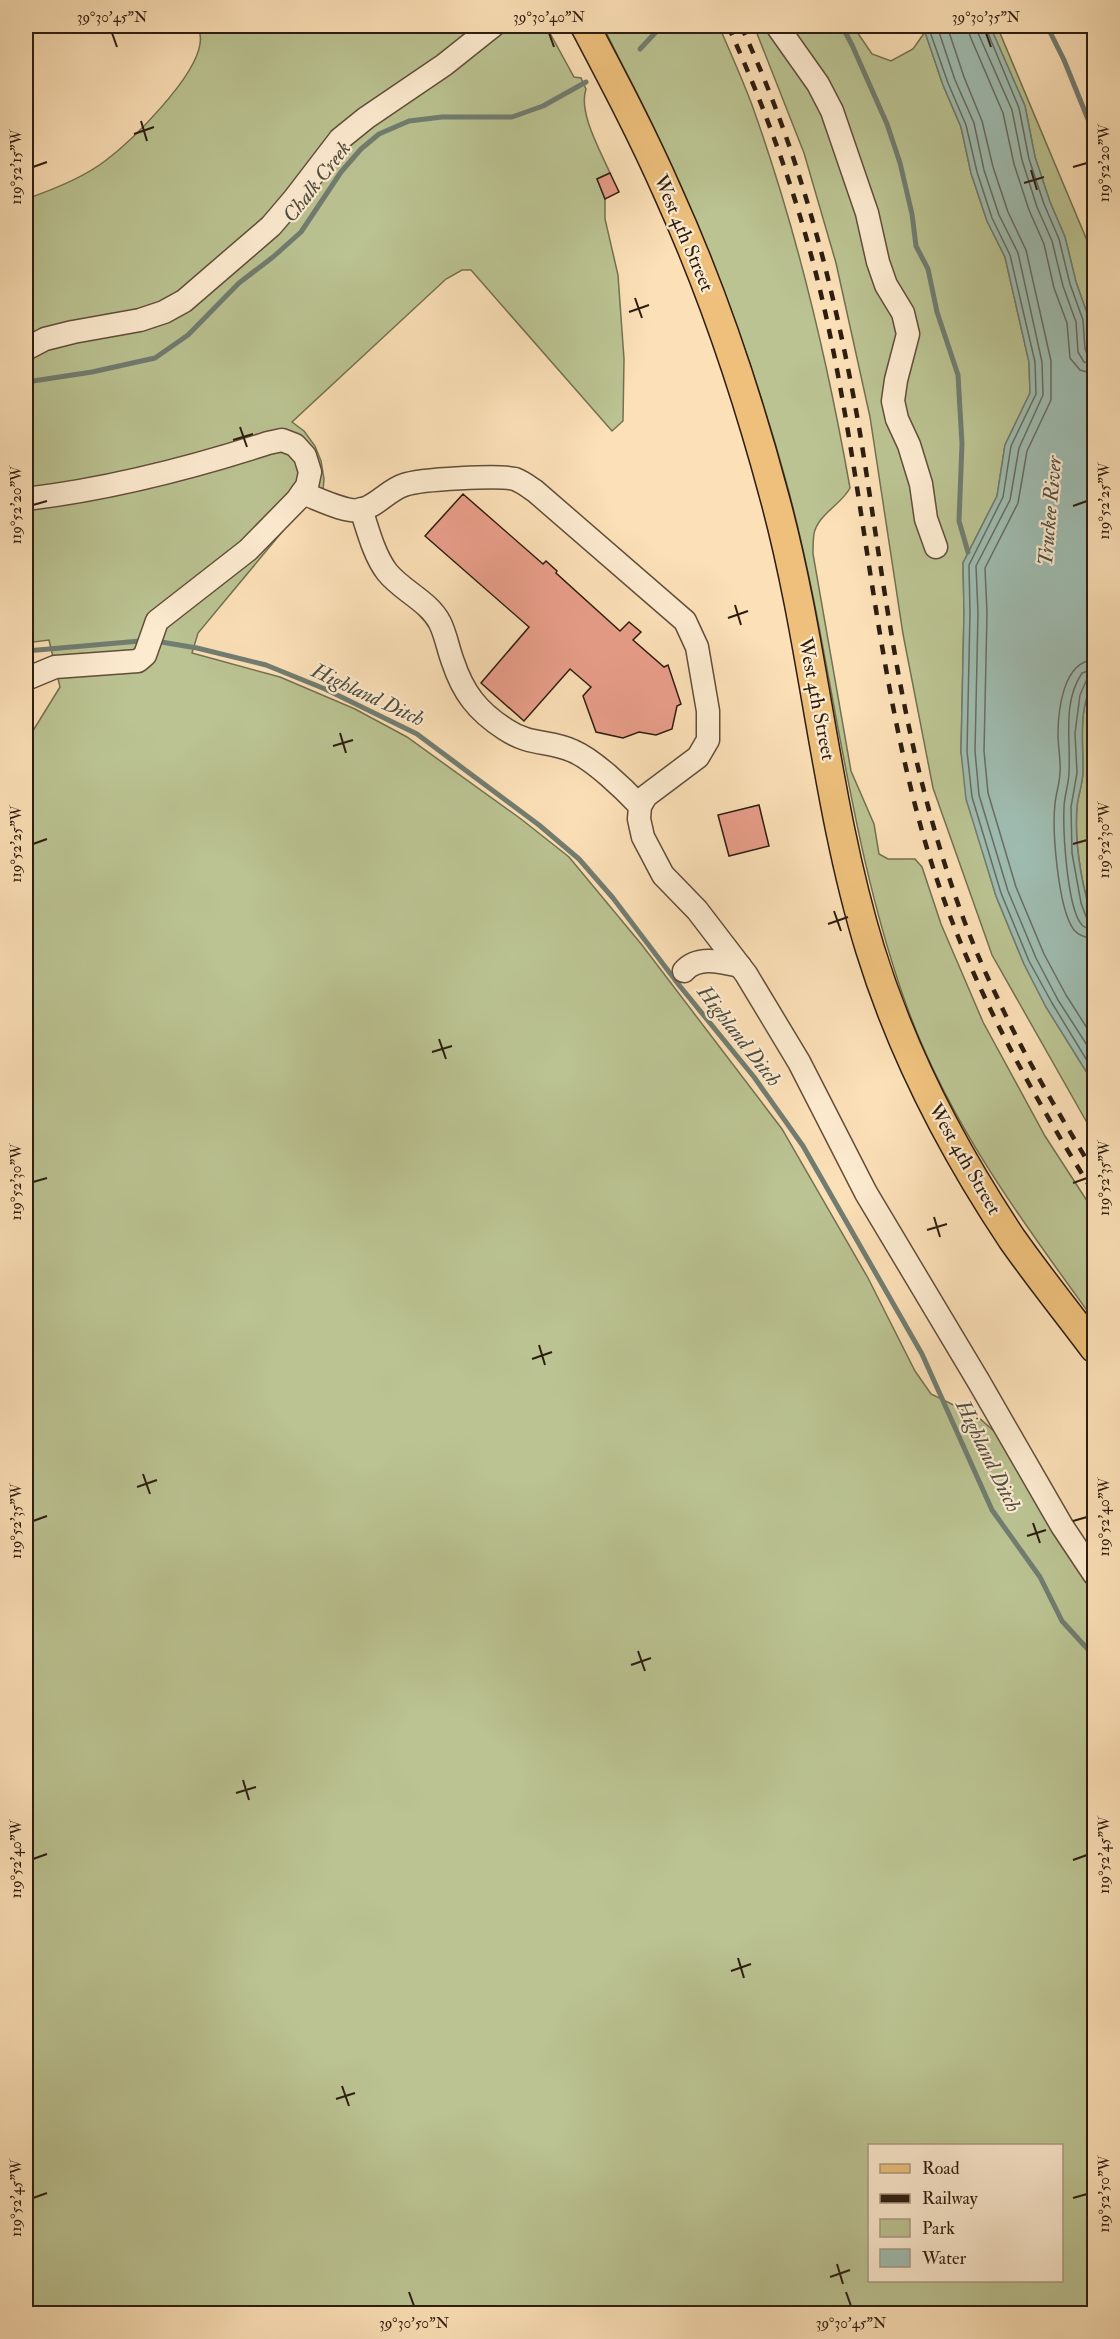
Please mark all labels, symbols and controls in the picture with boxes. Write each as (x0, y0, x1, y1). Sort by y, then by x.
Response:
text: 39°30'45"N (77, 8, 148, 27)
text: 39°30'40"N (513, 8, 585, 27)
text: 39°30'35"N (952, 8, 1021, 27)
text: 119°52'20"W (1095, 123, 1114, 202)
text: 119°52'15"W (7, 129, 26, 205)
water label: Chalk Creek (277, 136, 357, 228)
street label: West 4th Street (648, 170, 720, 296)
water label: Truckee River (1032, 454, 1068, 567)
text: 119°52'25"W (1095, 461, 1114, 540)
text: 119°52'20"W (7, 465, 26, 544)
street label: West 4th Street (793, 634, 841, 763)
water label: Highland Ditch (306, 657, 429, 733)
text: 119°52'30"W (1095, 801, 1114, 878)
text: 119°52'25"W (7, 804, 26, 883)
water label: Highland Ditch (690, 979, 787, 1092)
street label: West 4th Street (923, 1098, 1007, 1220)
text: 119°52'35"W (1095, 1139, 1114, 1216)
text: 119°52'30"W (7, 1143, 26, 1220)
water label: Highland Ditch (949, 1394, 1027, 1517)
text: 119°52'40"W (1095, 1477, 1114, 1557)
text: 119°52'35"W (7, 1482, 26, 1559)
text: 119°52'45"W (1095, 1815, 1114, 1894)
text: 119°52'40"W (7, 1819, 26, 1899)
legend (868, 2144, 1063, 2282)
text: 119°52'50"W (1095, 2154, 1114, 2233)
text: Road (922, 2157, 960, 2180)
text: 119°52'45"W (7, 2158, 26, 2237)
text: Railway (922, 2187, 979, 2210)
text: Park (922, 2217, 955, 2240)
text: Water (921, 2247, 966, 2270)
text: 39°30'50"N (379, 2314, 450, 2333)
text: 39°30'45"N (816, 2314, 887, 2333)

